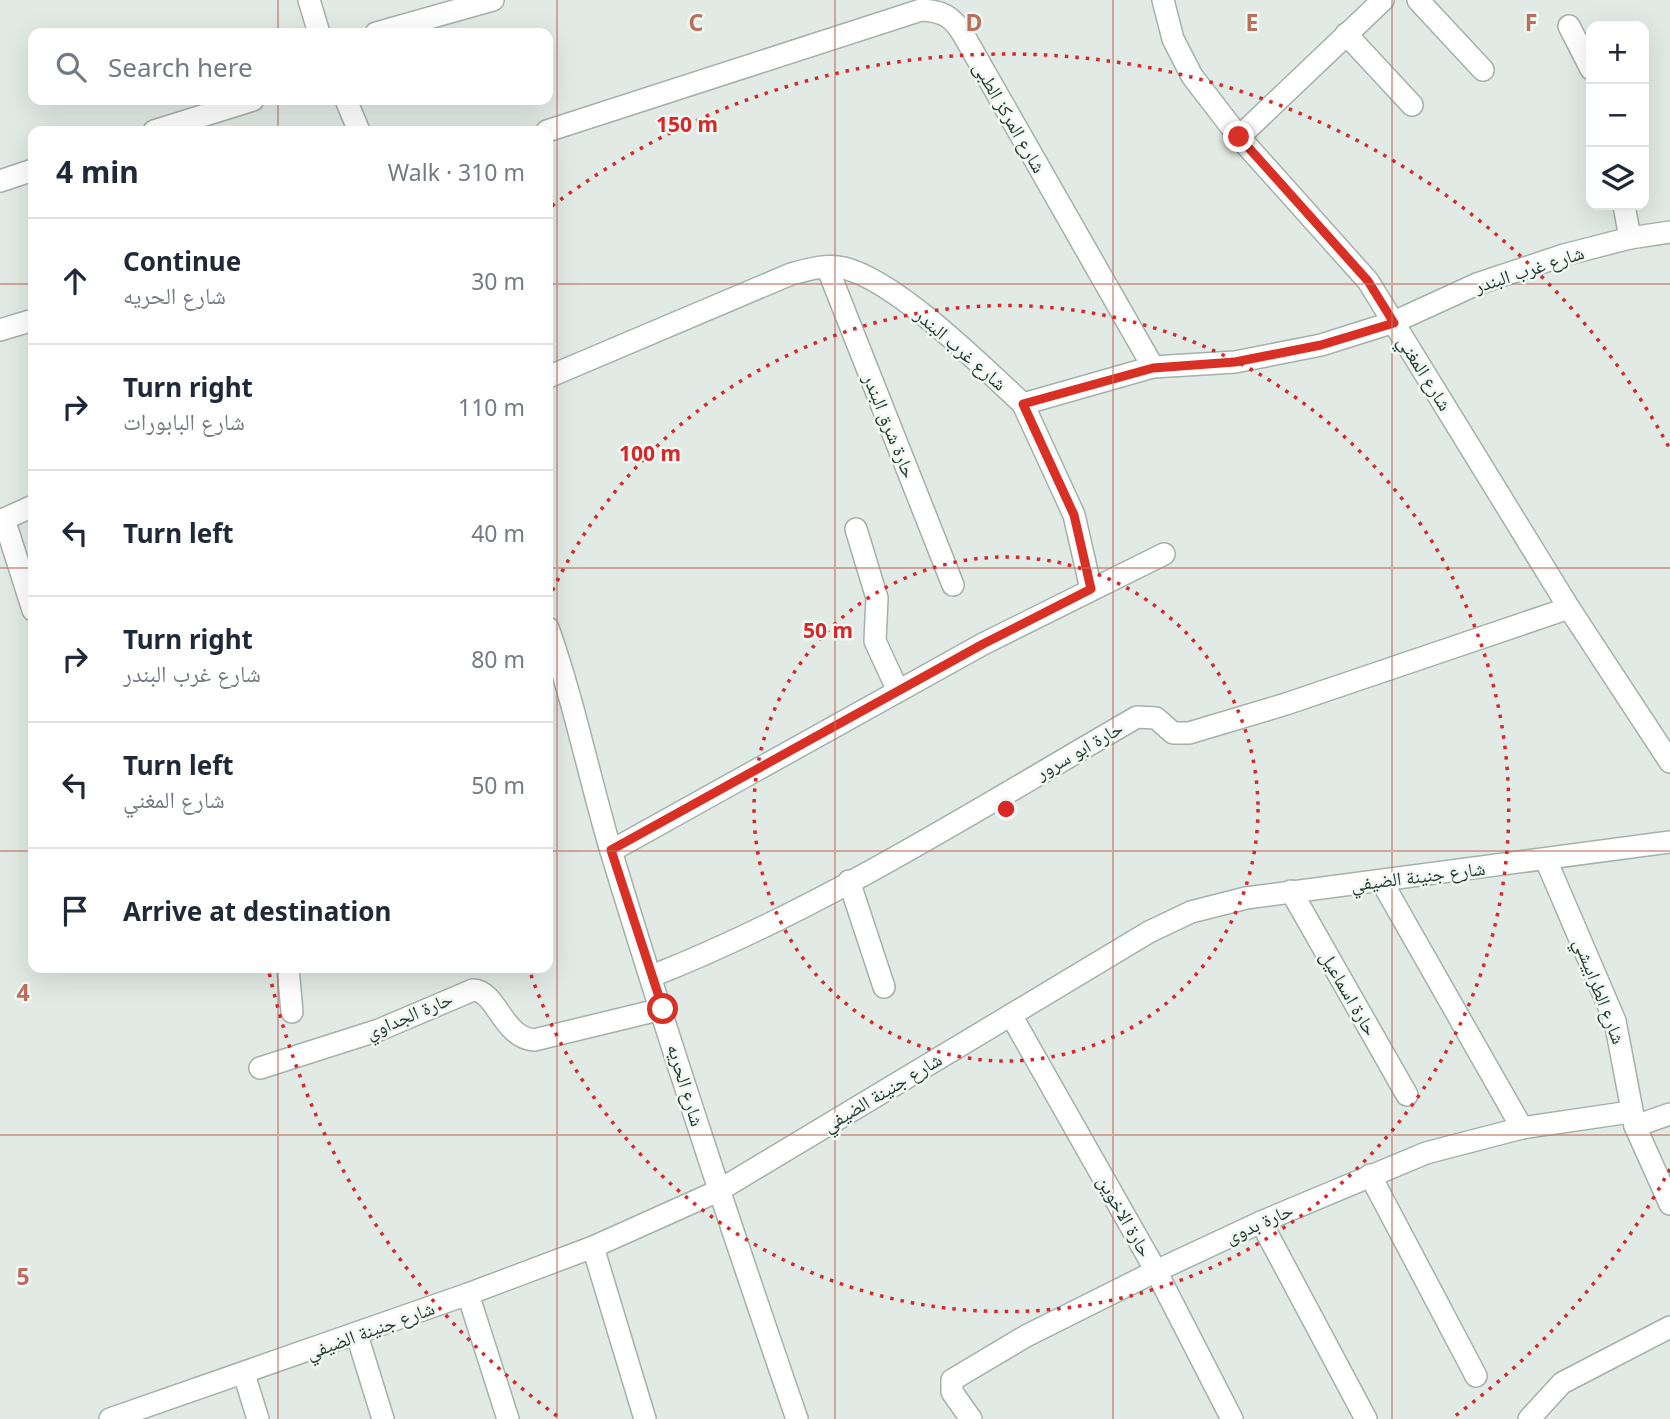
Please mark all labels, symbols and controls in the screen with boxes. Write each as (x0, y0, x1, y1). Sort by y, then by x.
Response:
text: C (689, 6, 704, 38)
text: D (966, 6, 982, 38)
text: E (1246, 6, 1258, 38)
text: F (1525, 6, 1537, 38)
map controls (1586, 21, 1649, 210)
button: + (1586, 21, 1649, 84)
search box (28, 28, 553, 105)
icon: search (52, 48, 90, 86)
text: Search here (108, 49, 253, 85)
street label: شارع المركز الطبى (968, 56, 1052, 178)
button: − (1586, 84, 1649, 147)
text: 150 m (656, 110, 718, 138)
route end (1223, 121, 1254, 152)
button: layers (1586, 147, 1649, 210)
text: 4 min (56, 151, 139, 192)
text: Walk · 310 m (388, 156, 525, 188)
street label: شارع غرب البندر (1470, 239, 1587, 299)
text: Continue (123, 243, 241, 279)
icon: ahead (56, 262, 94, 300)
text: 30 m (471, 265, 525, 297)
text: شارع الحريه (123, 279, 226, 311)
street label: شارع غرب البندر (909, 301, 1013, 396)
street label: شارع المغني (1389, 331, 1458, 417)
text: Turn right (123, 369, 253, 405)
street label: حارة شرق البندر (857, 369, 923, 482)
icon: right (56, 388, 94, 426)
text: 110 m (458, 391, 525, 423)
text: شارع البابورات (123, 405, 245, 437)
text: 100 m (619, 439, 681, 467)
icon: left (56, 514, 94, 552)
text: Turn left (123, 515, 234, 551)
text: 40 m (471, 517, 525, 549)
text: 50 m (803, 616, 853, 644)
text: Turn right (123, 621, 253, 657)
icon: right (56, 640, 94, 678)
text: 80 m (471, 643, 525, 675)
text: شارع غرب البندر (123, 657, 261, 689)
street label: حارة ابو سرور (1030, 715, 1127, 786)
text: Turn left (123, 747, 234, 783)
icon: left (56, 766, 94, 804)
text: 50 m (471, 769, 525, 801)
text: شارع المغني (123, 783, 225, 815)
centre of rings (994, 797, 1018, 821)
street label: شارع جنينة الضيفي (1349, 855, 1487, 900)
icon: arrive (56, 892, 94, 930)
text: Arrive at destination (123, 893, 392, 929)
street label: شارع الطرابيشي (1565, 934, 1632, 1049)
street label: حارة اسماعيل (1314, 946, 1384, 1040)
text: 4 (16, 976, 30, 1008)
street label: حارة الجداوي (361, 985, 458, 1048)
route start (647, 993, 678, 1024)
street label: شارع الحريه (661, 1041, 711, 1129)
street label: شارع جنينة الضيفي (817, 1046, 948, 1140)
street label: حارة الاخوين (1091, 1171, 1159, 1261)
street label: حارة بدوى (1221, 1197, 1297, 1249)
text: 5 (16, 1260, 30, 1292)
street label: شارع جنينة الضيفي (302, 1295, 439, 1368)

